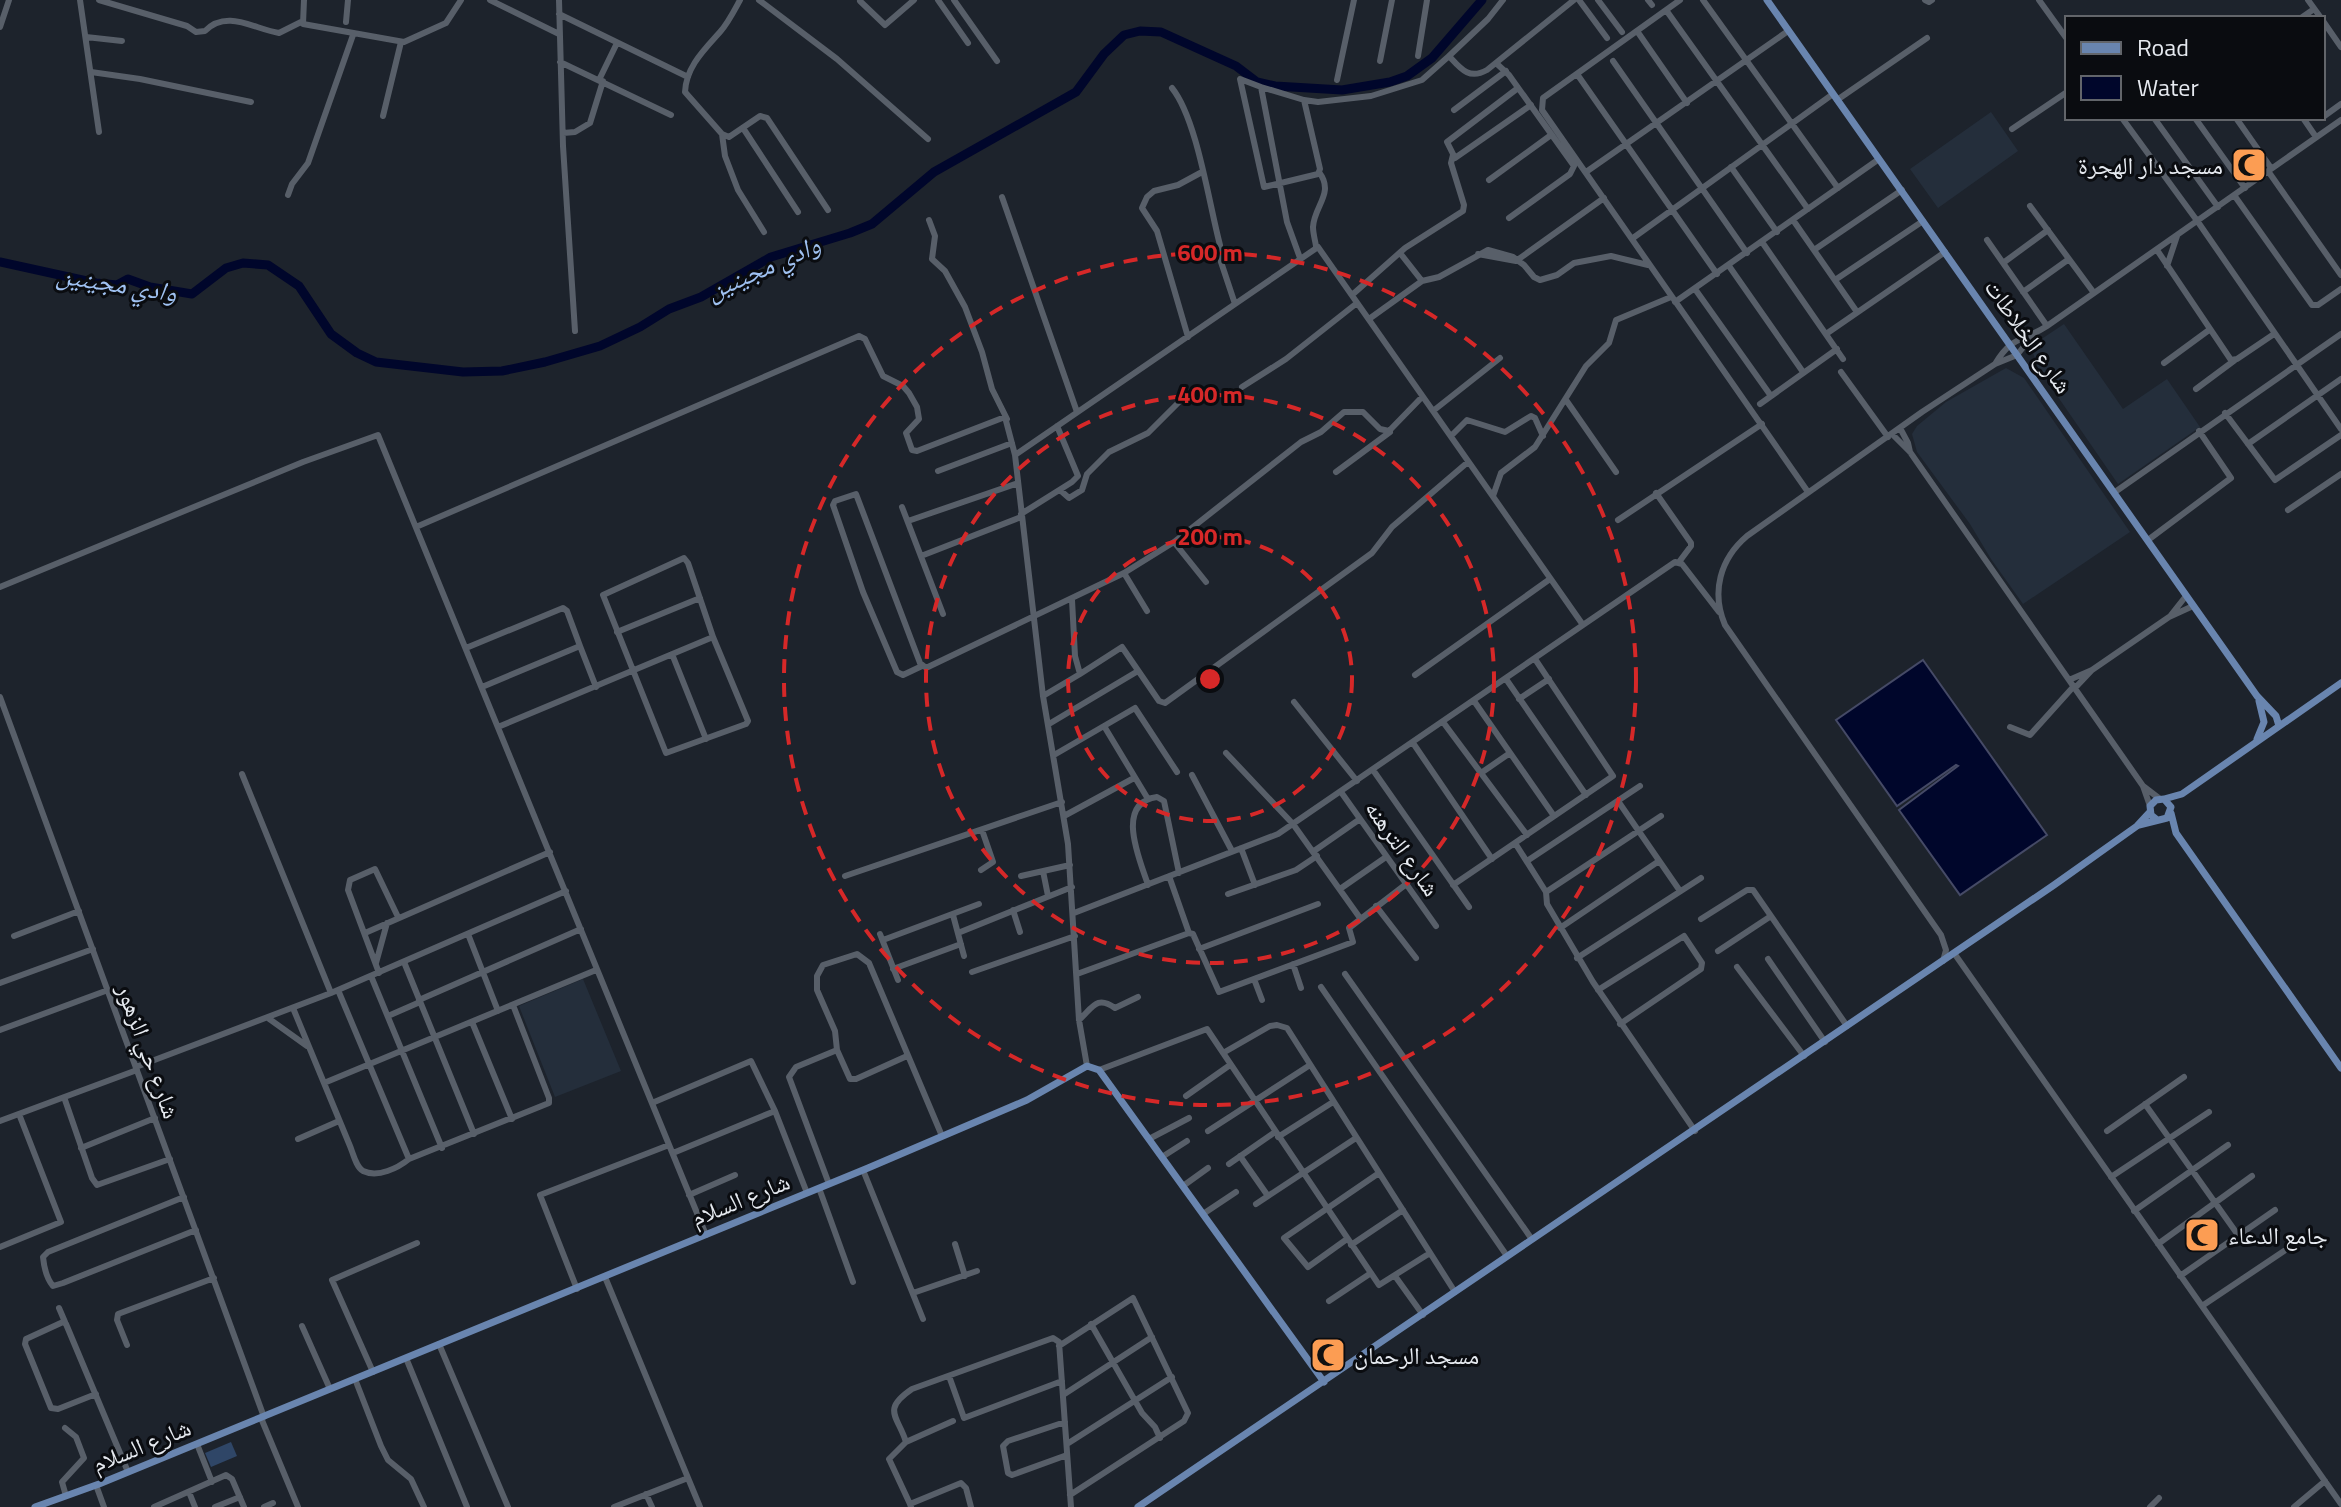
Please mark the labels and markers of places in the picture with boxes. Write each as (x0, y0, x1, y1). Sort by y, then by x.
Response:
mosque icon: مسجد دار الهجرة (2230, 146, 2268, 184)
place label: مسجد دار الهجرة (2078, 147, 2223, 183)
centre of rings (1196, 665, 1224, 693)
mosque icon: جامع الدعاء (2183, 1216, 2221, 1254)
place label: جامع الدعاء (2228, 1217, 2328, 1253)
mosque icon: مسجد الرحمان (1309, 1336, 1347, 1374)
place label: مسجد الرحمان (1354, 1337, 1479, 1373)

